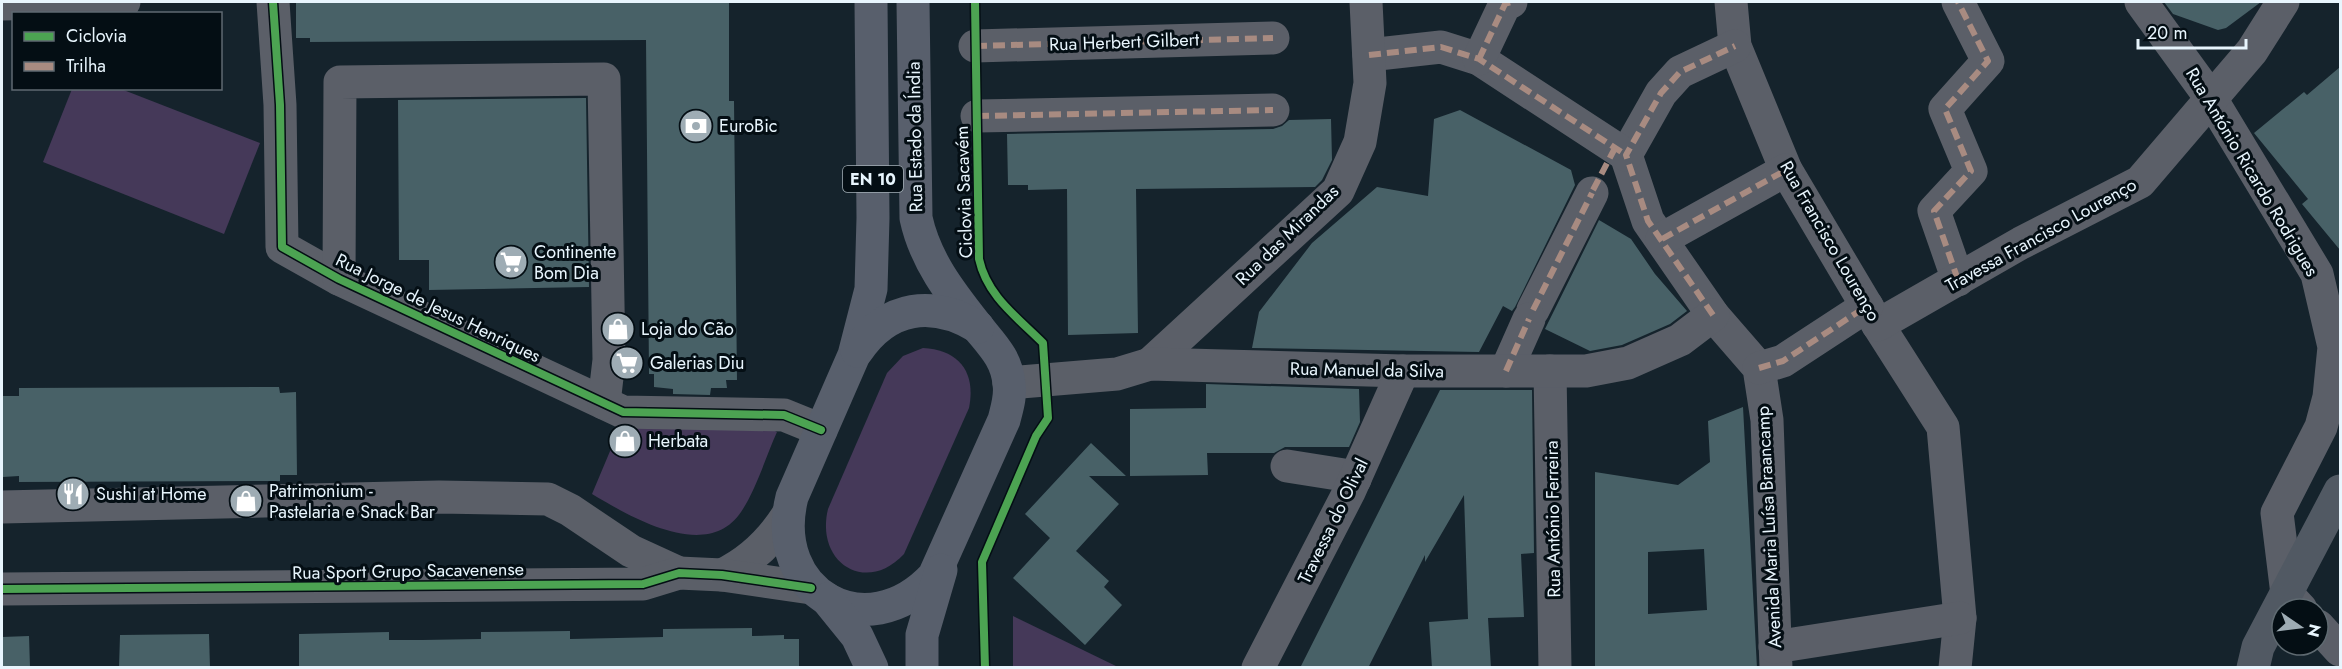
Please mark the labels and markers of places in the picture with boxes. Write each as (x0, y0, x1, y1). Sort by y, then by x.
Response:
bank icon: EuroBic (678, 108, 714, 144)
place label: EuroBic (719, 113, 777, 139)
place label: Continente Bom Dia (534, 239, 616, 286)
supermarket icon: Continente Bom Dia (493, 244, 529, 280)
shop icon: Loja do Cão (600, 311, 636, 347)
place label: Loja do Cão (641, 316, 734, 342)
supermarket icon: Galerias Diu (609, 345, 645, 381)
place label: Galerias Diu (650, 350, 745, 376)
shop icon: Herbata (607, 423, 643, 459)
place label: Herbata (648, 428, 708, 454)
restaurant icon: Sushi at Home (55, 476, 91, 512)
place label: Patrimonium - Pastelaria e Snack Bar (269, 478, 436, 525)
place label: Sushi at Home (96, 481, 206, 507)
shop icon: Patrimonium - Pastelaria e Snack Bar (228, 483, 264, 519)

